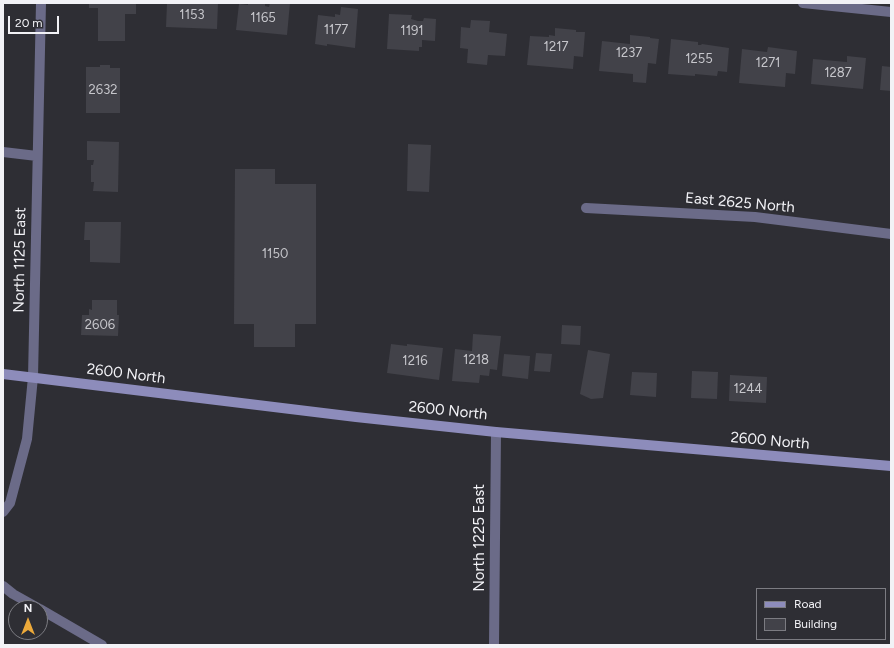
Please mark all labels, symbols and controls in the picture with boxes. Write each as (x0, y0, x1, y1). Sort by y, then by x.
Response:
house number: 1153 (179, 7, 205, 23)
scale bar (10, 8, 61, 34)
house number: 1165 (250, 10, 276, 26)
text: 20 m (15, 16, 43, 30)
house number: 1177 (324, 22, 348, 38)
house number: 1191 (400, 23, 424, 39)
house number: 1217 (544, 39, 568, 55)
house number: 1237 (616, 45, 642, 61)
house number: 1255 (685, 51, 713, 67)
house number: 1271 (756, 55, 780, 71)
house number: 1287 (824, 65, 852, 81)
house number: 2632 (89, 82, 117, 98)
street label: East 2625 North (684, 189, 796, 217)
street label: North 1125 East (10, 207, 30, 313)
house number: 1150 (262, 246, 288, 262)
house number: 2606 (85, 317, 115, 333)
house number: 1218 (463, 352, 489, 368)
house number: 1216 (402, 353, 428, 369)
street label: 2600 North (86, 360, 166, 388)
house number: 1244 (734, 381, 762, 397)
street label: 2600 North (408, 398, 488, 424)
street label: 2600 North (730, 429, 810, 453)
street label: North 1225 East (471, 484, 489, 592)
legend (756, 588, 886, 640)
text: Road (794, 597, 822, 611)
north arrow (8, 600, 48, 640)
text: N (24, 602, 32, 615)
text: Building (794, 617, 837, 631)

